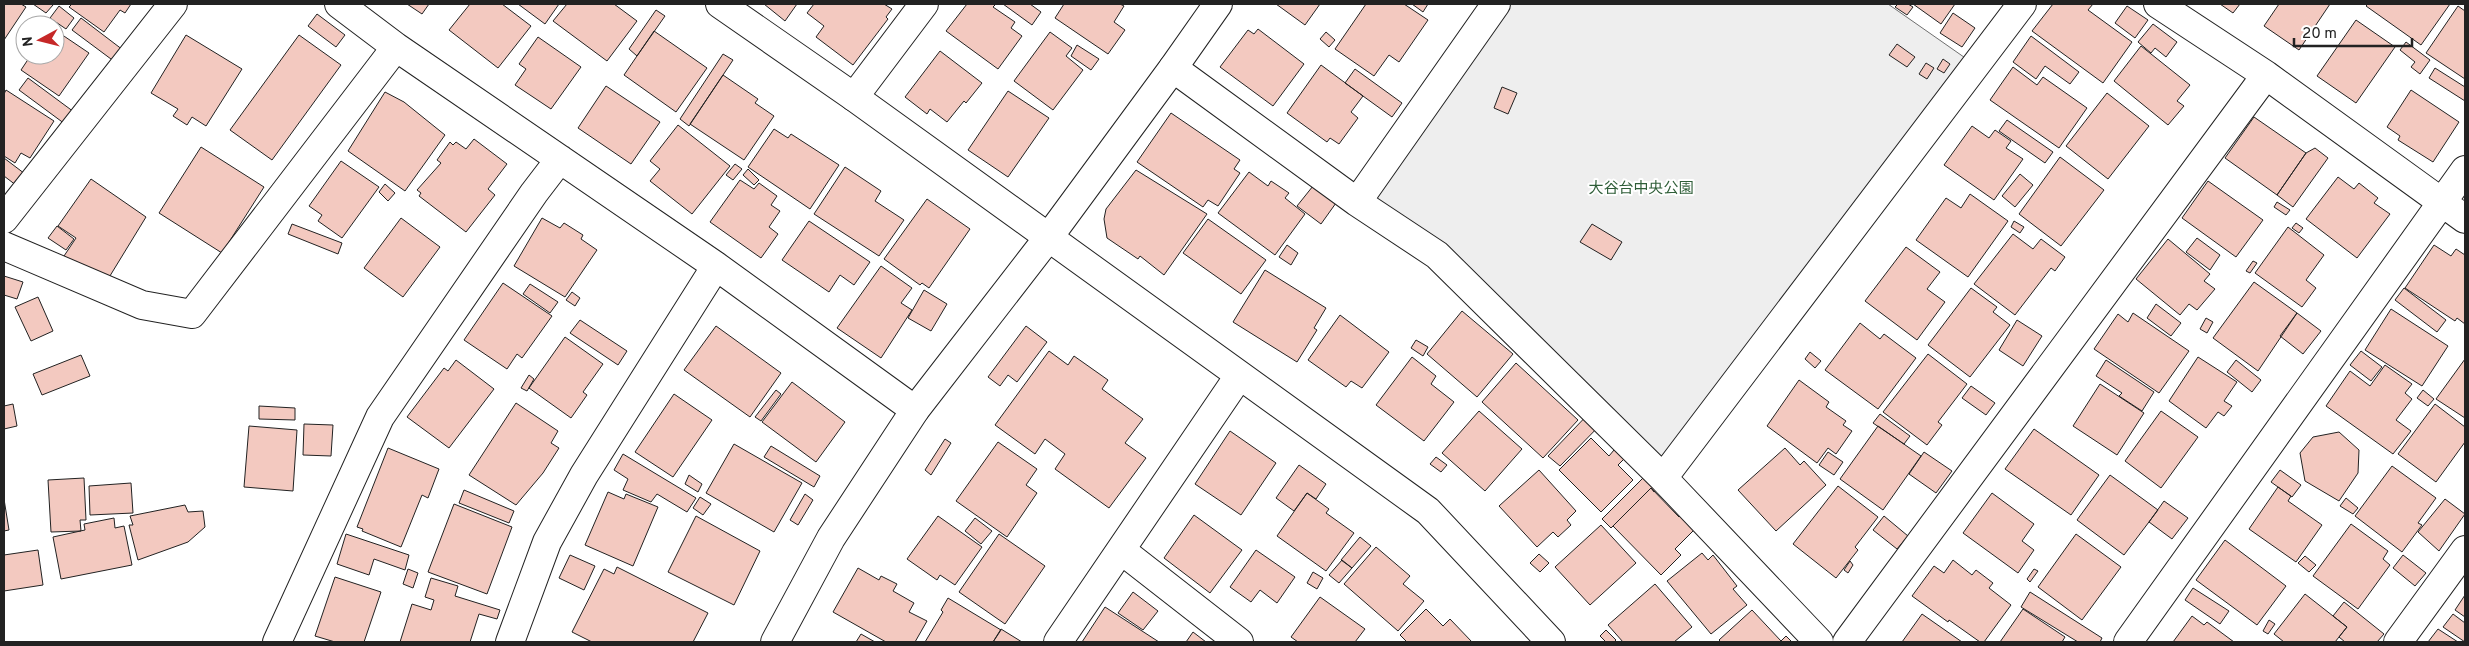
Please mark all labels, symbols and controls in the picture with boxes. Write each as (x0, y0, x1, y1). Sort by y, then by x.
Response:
north arrow (15, 15, 65, 65)
scale bar (2294, 15, 2412, 47)
text: 20 m (2302, 25, 2337, 44)
text: N (20, 35, 38, 47)
park label: 大谷台中央公園 (1588, 180, 1694, 199)

